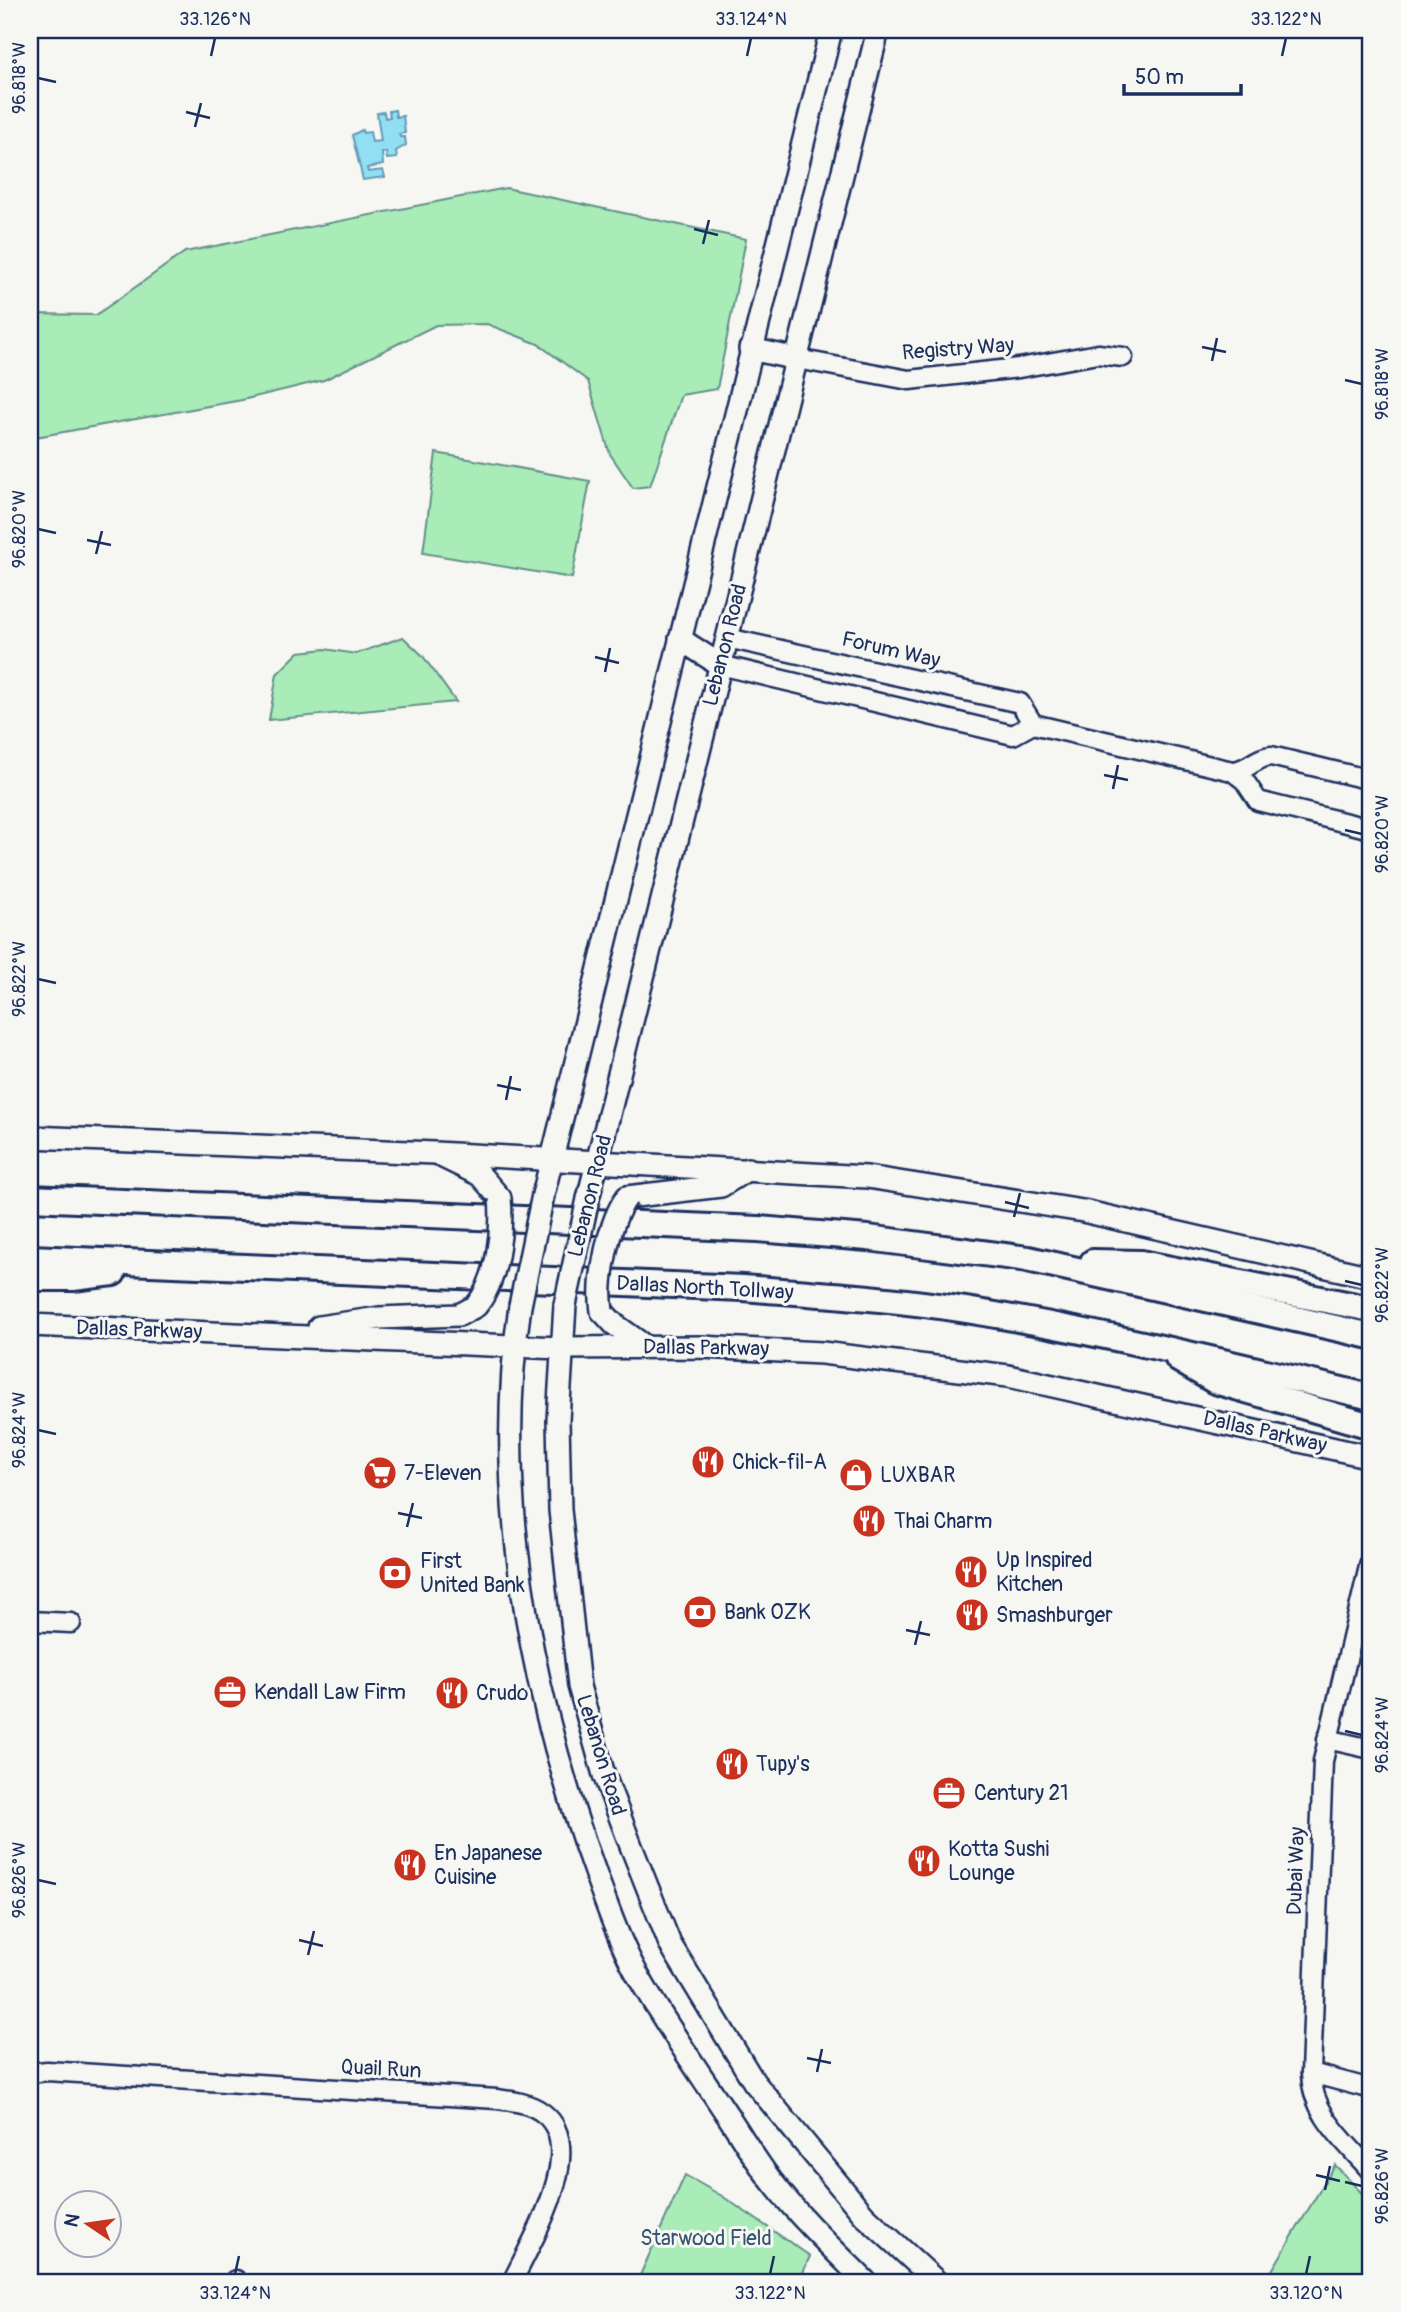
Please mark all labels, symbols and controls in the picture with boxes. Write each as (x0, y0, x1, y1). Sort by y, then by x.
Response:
text: 33.126°N (179, 8, 251, 31)
text: 33.124°N (715, 8, 787, 31)
text: 33.122°N (1250, 8, 1322, 31)
text: 96.818°W (8, 42, 31, 114)
scale bar (1124, 52, 1242, 96)
text: 50 m (1135, 64, 1184, 91)
street label: Registry Way (901, 332, 1015, 366)
text: 96.818°W (1371, 348, 1394, 420)
text: 96.820°W (8, 490, 31, 568)
street label: Lebanon Road (697, 581, 753, 709)
street label: Forum Way (839, 626, 943, 674)
text: 96.820°W (1371, 795, 1394, 873)
text: 96.822°W (8, 941, 31, 1017)
street label: Lebanon Road (562, 1132, 618, 1260)
text: 96.822°W (1371, 1247, 1394, 1323)
street label: Dallas North Tollway (616, 1270, 794, 1306)
street label: Dallas Parkway (75, 1314, 203, 1346)
street label: Dallas Parkway (643, 1333, 769, 1363)
text: 96.824°W (8, 1392, 31, 1468)
street label: Dallas Parkway (1200, 1405, 1330, 1459)
restaurant icon: Chick-fil-A (689, 1443, 727, 1481)
place label: Chick-fil-A (732, 1449, 827, 1476)
supermarket icon: 7-Eleven (361, 1454, 399, 1492)
shop icon: LUXBAR (837, 1456, 875, 1494)
place label: 7-Eleven (404, 1460, 482, 1487)
place label: LUXBAR (880, 1462, 955, 1489)
restaurant icon: Thai Charm (850, 1502, 888, 1540)
place label: Thai Charm (894, 1508, 992, 1535)
place label: Up Inspired Kitchen (996, 1547, 1093, 1598)
place label: First United Bank (420, 1548, 525, 1599)
restaurant icon: Up Inspired Kitchen (952, 1553, 990, 1591)
bank icon: First United Bank (376, 1554, 414, 1592)
bank icon: Bank OZK (681, 1593, 719, 1631)
restaurant icon: Smashburger (953, 1596, 991, 1634)
place label: Bank OZK (724, 1599, 811, 1626)
place label: Smashburger (996, 1602, 1113, 1629)
office icon: Kendall Law Firm (211, 1673, 249, 1711)
restaurant icon: Crudo (433, 1674, 471, 1712)
place label: Kendall Law Firm (254, 1679, 406, 1706)
place label: Crudo (476, 1680, 528, 1707)
street label: Lebanon Road (570, 1691, 632, 1819)
text: 96.824°W (1371, 1697, 1394, 1773)
restaurant icon: Tupy's (713, 1745, 751, 1783)
place label: Tupy's (756, 1751, 810, 1778)
office icon: Century 21 (930, 1774, 968, 1812)
place label: Century 21 (974, 1780, 1069, 1807)
street label: Dubai Way (1281, 1826, 1311, 1916)
place label: Kotta Sushi Lounge (948, 1836, 1049, 1887)
place label: En Japanese Cuisine (434, 1840, 543, 1891)
text: 96.826°W (8, 1842, 31, 1918)
restaurant icon: Kotta Sushi Lounge (905, 1842, 943, 1880)
restaurant icon: En Japanese Cuisine (391, 1846, 429, 1884)
street label: Quail Run (340, 2053, 422, 2085)
text: 96.826°W (1371, 2148, 1394, 2224)
north arrow (52, 2190, 122, 2260)
text: N (59, 2211, 86, 2229)
park label: Starwood Field (640, 2225, 772, 2252)
text: 33.124°N (199, 2282, 271, 2305)
text: 33.122°N (734, 2282, 806, 2305)
text: 33.120°N (1269, 2282, 1343, 2305)

